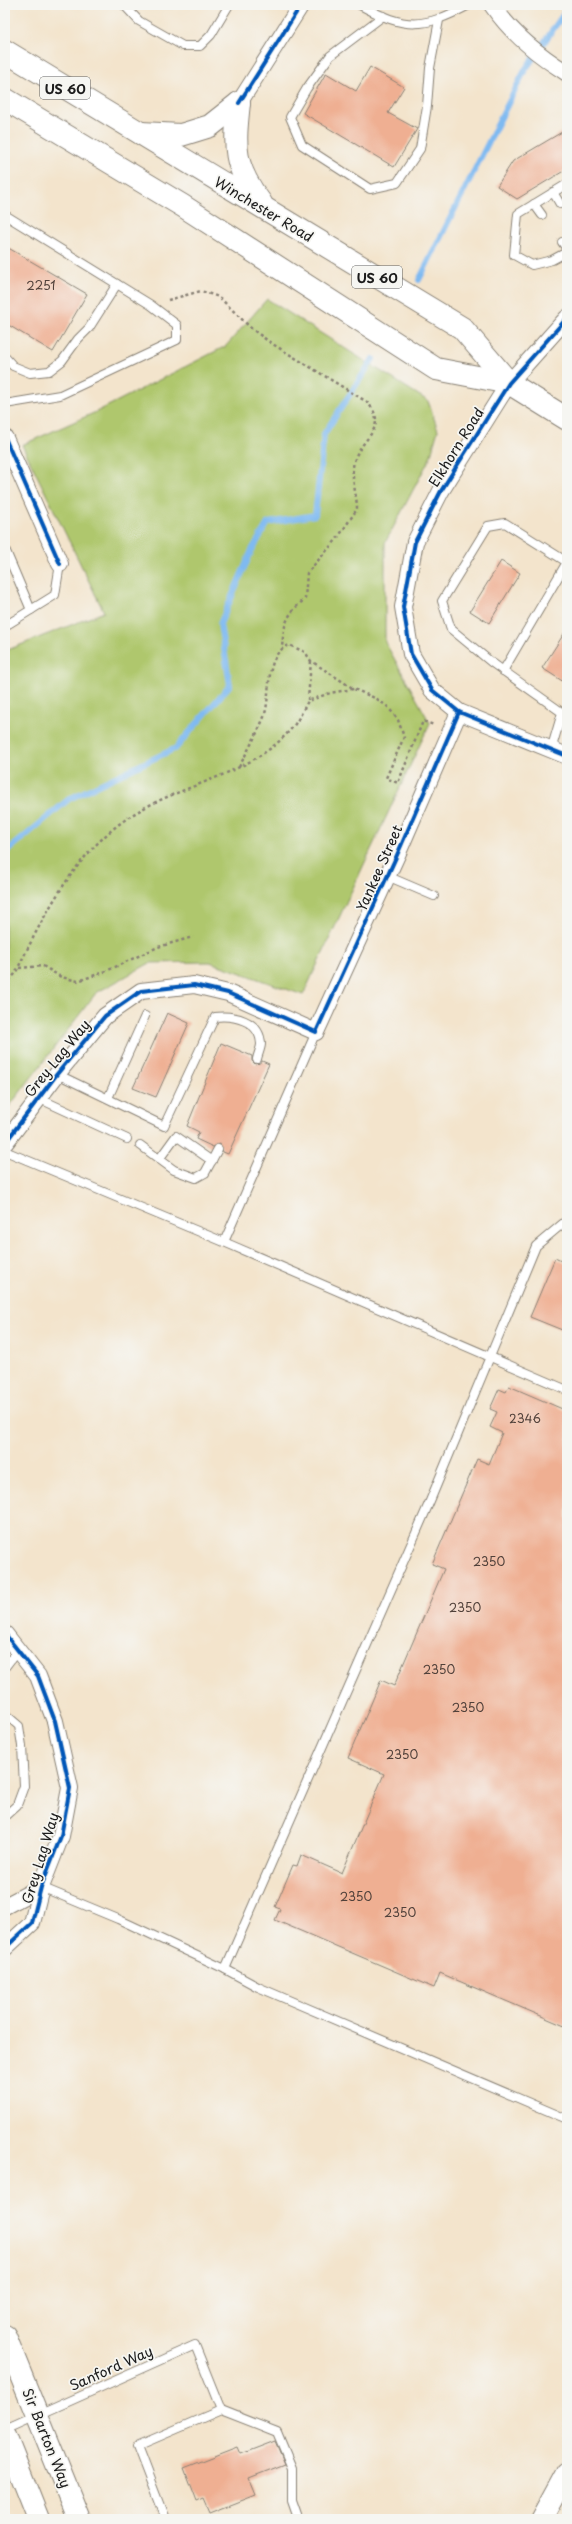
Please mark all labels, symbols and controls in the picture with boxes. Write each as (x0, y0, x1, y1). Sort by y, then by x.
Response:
road number: US 60 (40, 77, 90, 99)
street label: Winchester Road (210, 171, 318, 247)
road number: US 60 (352, 266, 402, 288)
house number: 2251 (26, 276, 56, 294)
street label: Elkhorn Road (423, 403, 489, 491)
street label: Yankee Street (351, 821, 408, 915)
street label: Grey Lag Way (19, 1015, 95, 1101)
house number: 2346 (509, 1409, 541, 1427)
house number: 2350 (473, 1552, 505, 1570)
house number: 2350 (449, 1598, 481, 1616)
house number: 2350 (423, 1660, 455, 1678)
house number: 2350 (452, 1698, 484, 1716)
house number: 2350 (386, 1745, 418, 1763)
street label: Grey Lag Way (16, 1810, 64, 1906)
house number: 2350 (340, 1887, 372, 1905)
house number: 2350 (384, 1903, 416, 1921)
street label: Sanford Way (66, 2340, 156, 2396)
street label: Sir Barton Way (17, 2385, 77, 2491)

